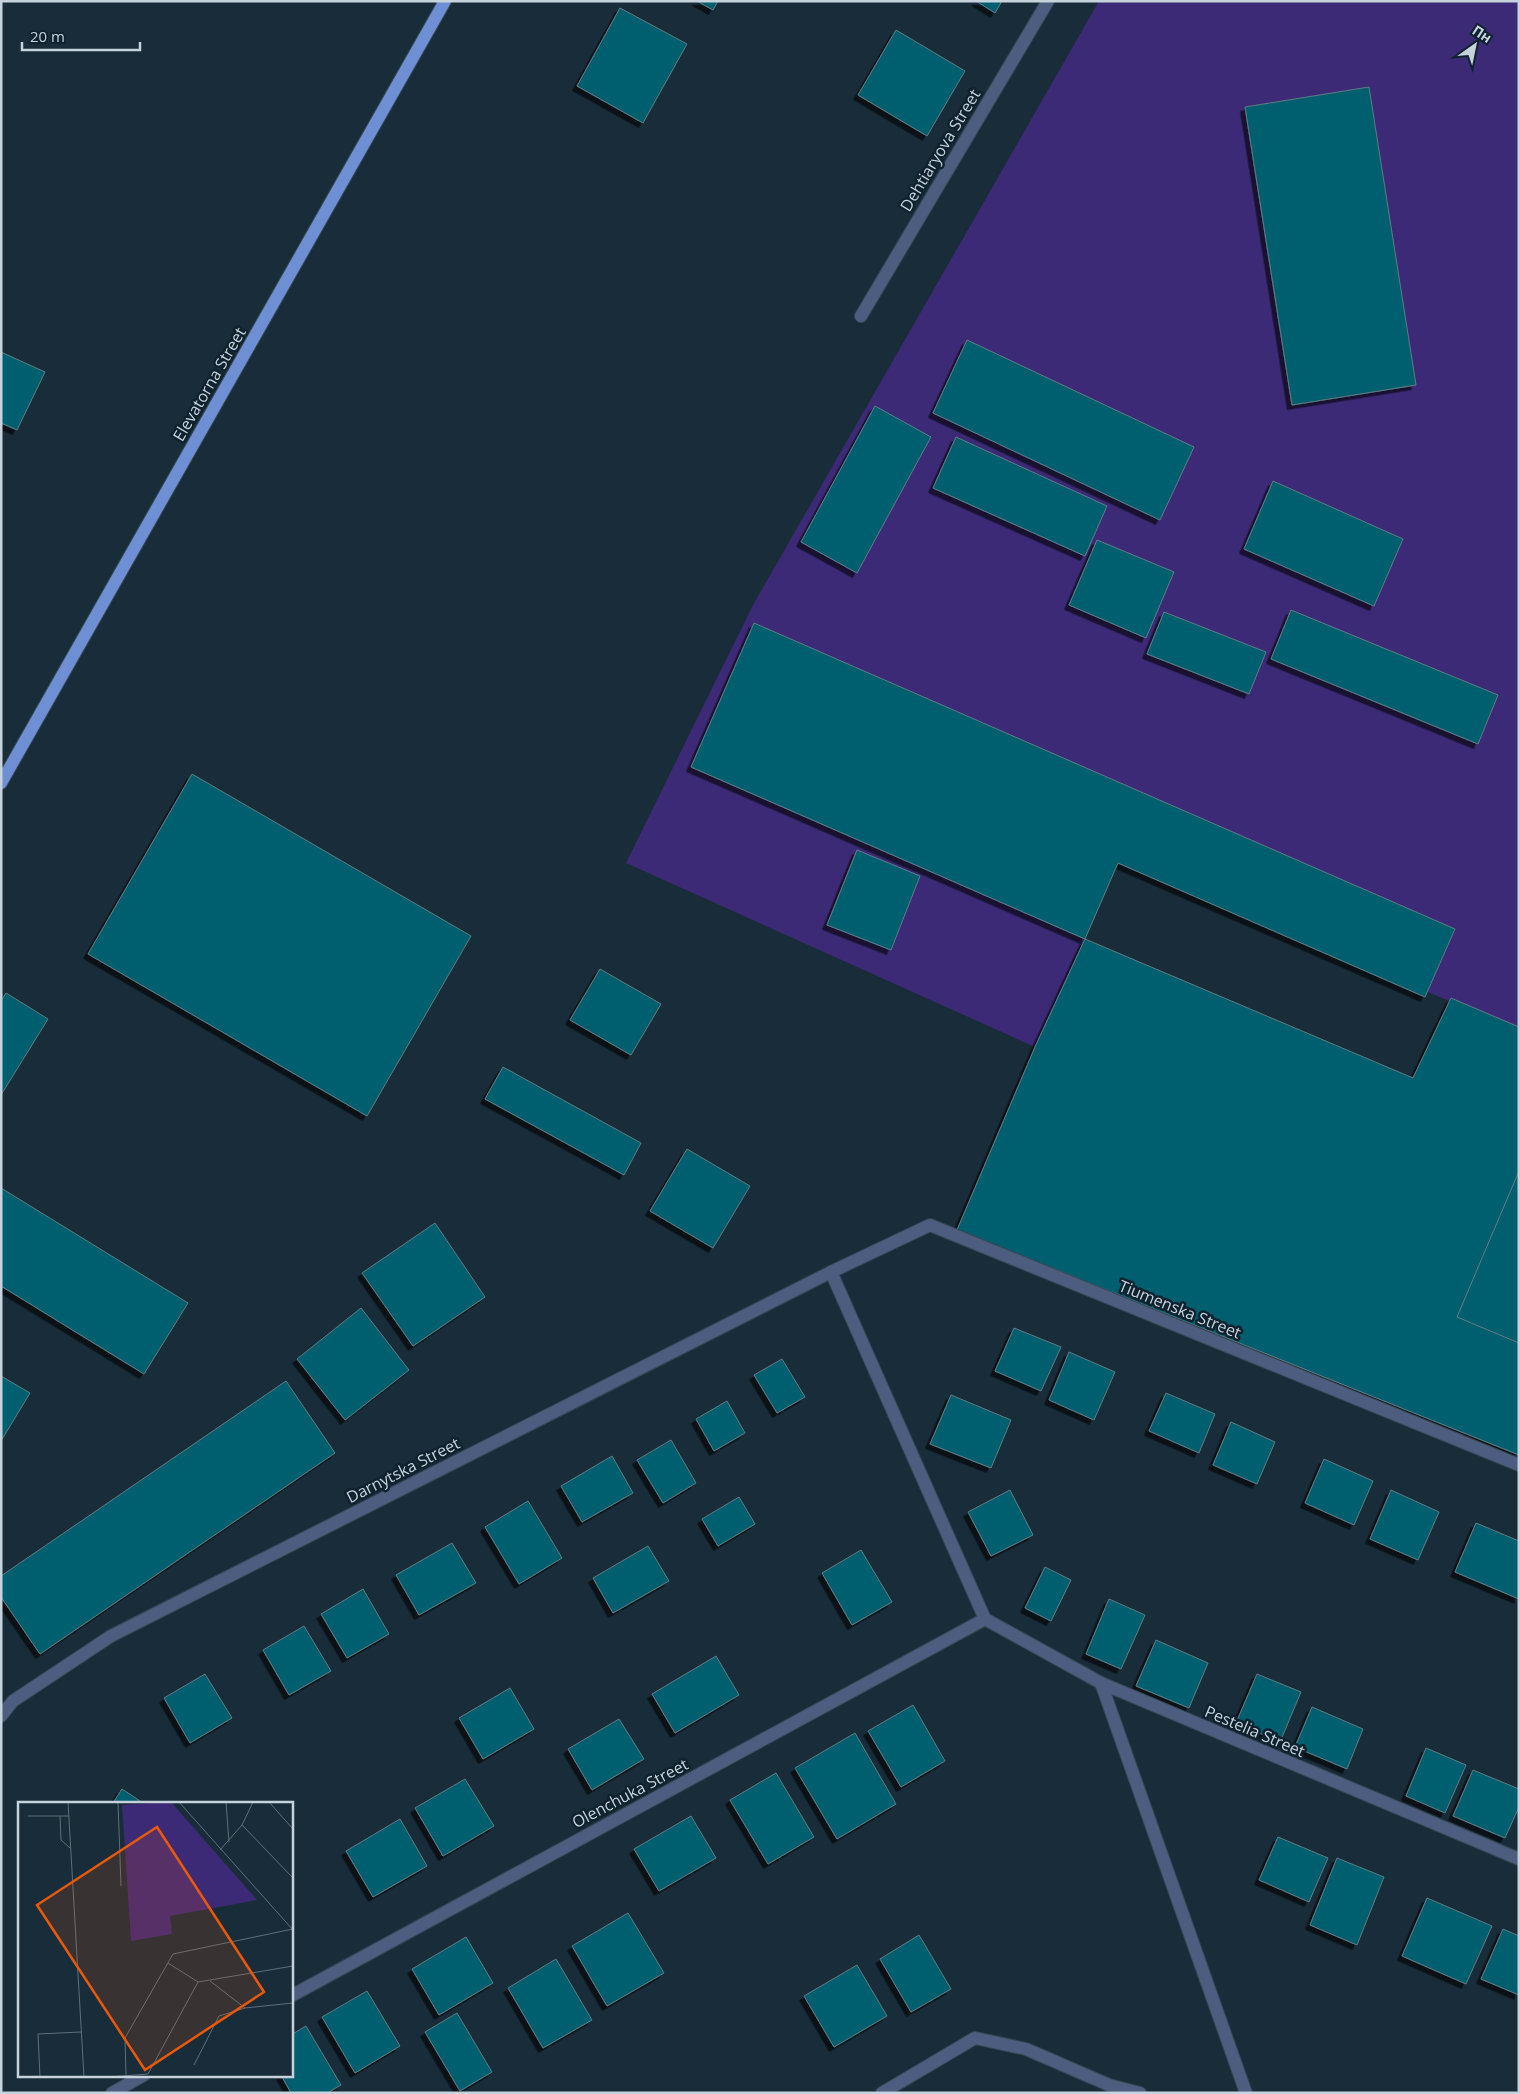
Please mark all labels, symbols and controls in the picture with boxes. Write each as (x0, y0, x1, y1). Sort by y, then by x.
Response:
scale bar (22, 20, 140, 52)
north arrow (1450, 20, 1500, 70)
text: Пн (1469, 20, 1496, 47)
text: 20 m (30, 26, 65, 46)
street label: Dehtiaryova Street (895, 85, 985, 215)
street label: Elevatorna Street (167, 323, 251, 445)
street label: Tiumenska Street (1116, 1274, 1245, 1344)
street label: Darnytska Street (343, 1432, 464, 1508)
street label: Pestelia Street (1202, 1700, 1309, 1762)
street label: Olenchuka Street (568, 1753, 692, 1833)
inset map (18, 1802, 292, 2076)

